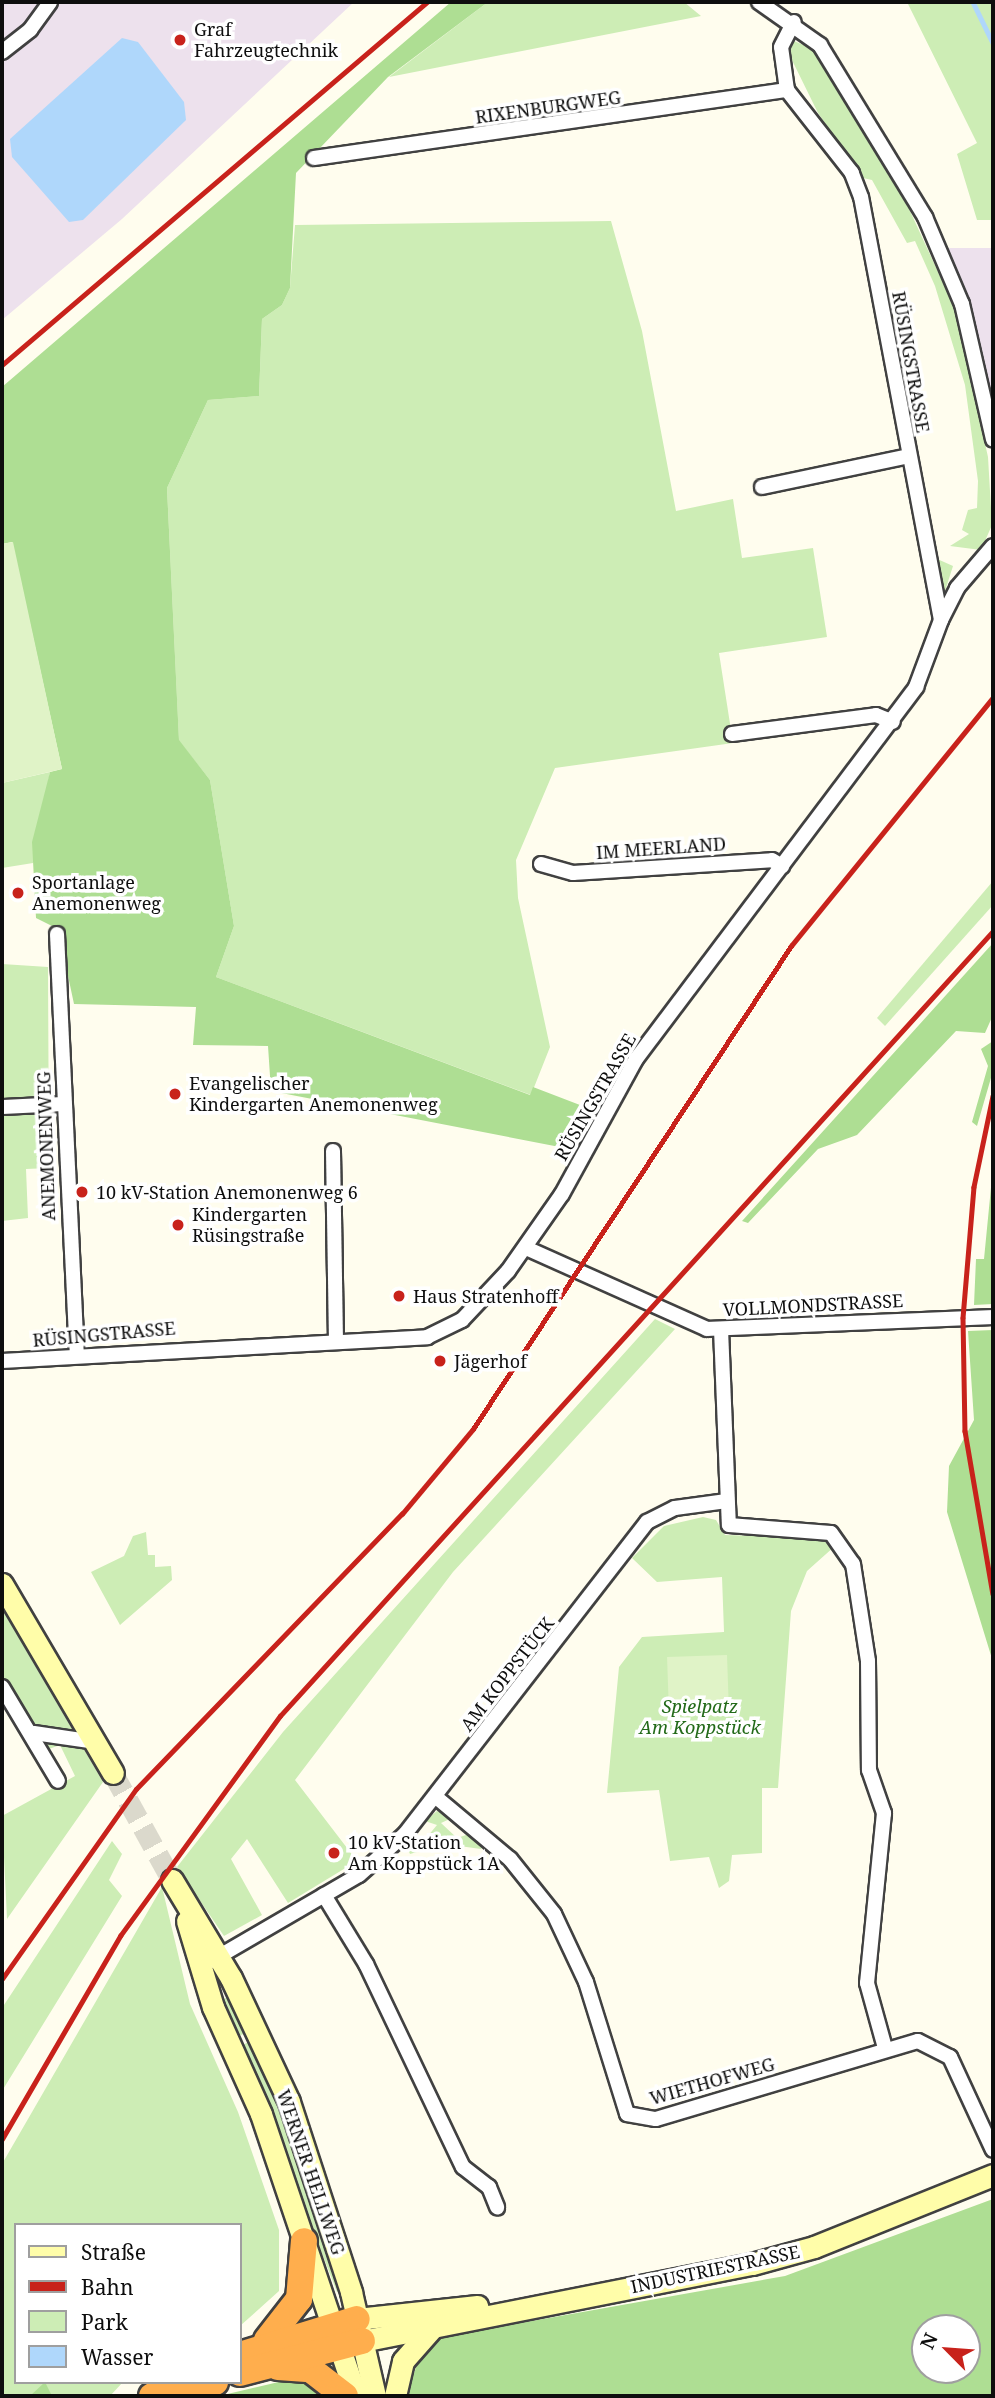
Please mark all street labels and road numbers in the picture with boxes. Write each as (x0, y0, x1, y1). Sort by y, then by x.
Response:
street label: RIXENBURGWEG (474, 86, 622, 128)
street label: RÜSINGSTRASSE (888, 290, 934, 434)
street label: IM MEERLAND (595, 833, 727, 863)
street label: RÜSINGSTRASSE (550, 1030, 640, 1164)
street label: ANEMONENWEG (33, 1071, 59, 1221)
street label: VOLLMONDSTRASSE (722, 1289, 904, 1321)
street label: RÜSINGSTRASSE (32, 1317, 176, 1351)
street label: AM KOPPSTÜCK (456, 1613, 558, 1735)
street label: WIETHOFWEG (647, 2053, 777, 2109)
street label: WERNER HELLWEG (273, 2087, 349, 2257)
street label: INDUSTRIESTRASSE (629, 2241, 801, 2297)

